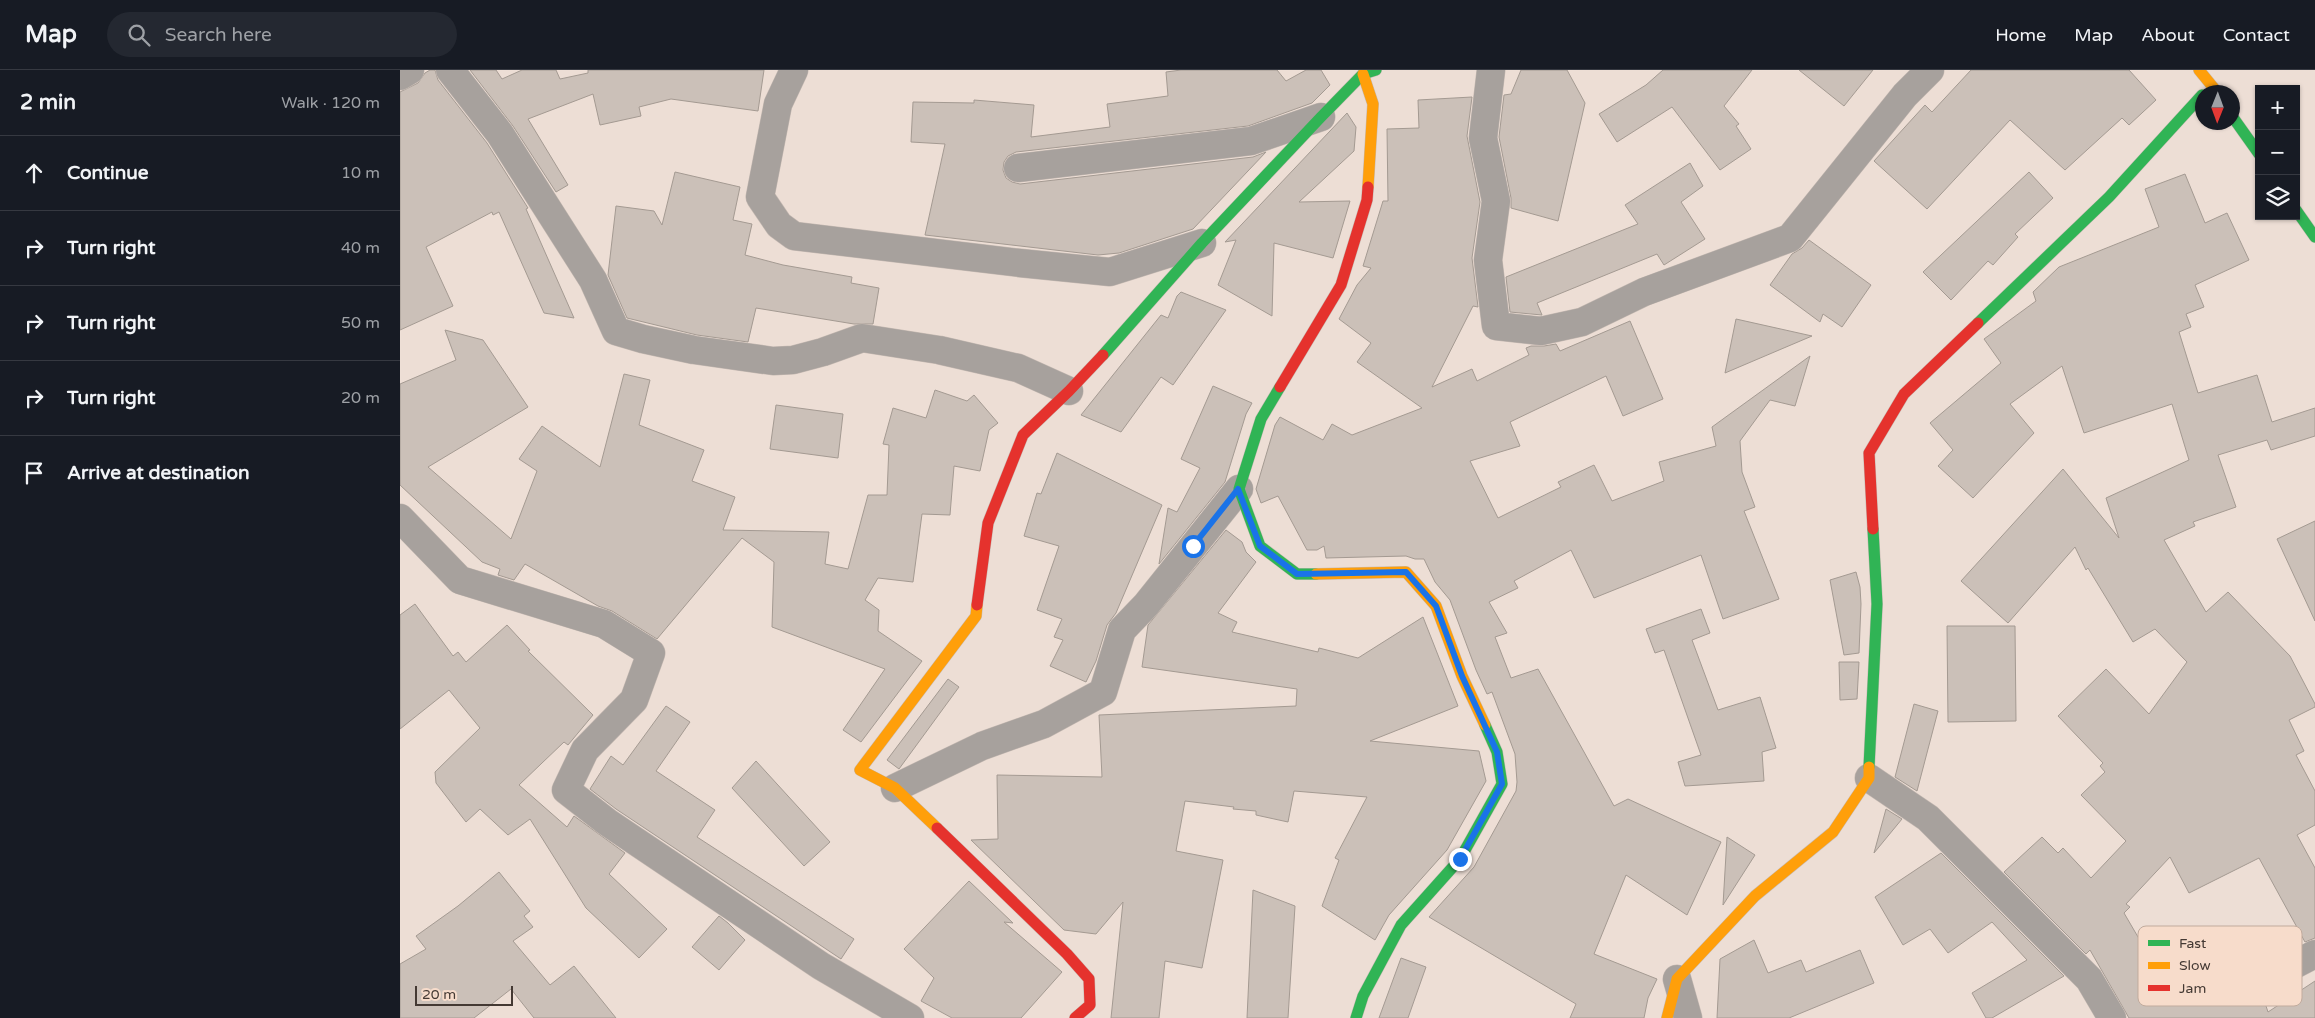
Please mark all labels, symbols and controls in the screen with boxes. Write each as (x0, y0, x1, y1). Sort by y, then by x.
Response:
search box (107, 12, 457, 57)
text: Map (25, 20, 77, 49)
icon: search (125, 21, 153, 49)
text: Search here (165, 24, 272, 46)
text: Home (1995, 24, 2046, 46)
text: Map (2074, 24, 2113, 46)
text: About (2141, 24, 2195, 46)
text: Contact (2223, 24, 2290, 46)
north arrow (2195, 85, 2240, 130)
map controls (2255, 85, 2300, 220)
button: + (2255, 85, 2300, 130)
text: 2 min (20, 90, 76, 115)
text: Walk · 120 m (281, 93, 380, 113)
button: − (2255, 130, 2300, 175)
icon: ahead (20, 159, 48, 187)
text: Continue (67, 162, 149, 184)
text: 10 m (341, 163, 380, 183)
button: layers (2255, 175, 2300, 220)
icon: right (20, 234, 48, 262)
text: Turn right (67, 237, 155, 259)
text: 40 m (341, 238, 380, 258)
icon: right (20, 309, 48, 337)
text: Turn right (67, 312, 155, 334)
text: 50 m (341, 313, 380, 333)
icon: right (20, 384, 48, 412)
text: Turn right (67, 387, 155, 409)
text: 20 m (341, 388, 380, 408)
icon: arrive (20, 459, 48, 487)
text: Arrive at destination (67, 462, 250, 484)
route start (1182, 535, 1205, 558)
route end (1449, 848, 1472, 871)
legend (2138, 926, 2302, 1006)
text: Fast (2179, 935, 2207, 952)
text: Slow (2179, 957, 2211, 974)
text: Jam (2179, 980, 2206, 997)
scale bar (415, 983, 512, 1006)
text: 20 m (422, 986, 456, 1003)

